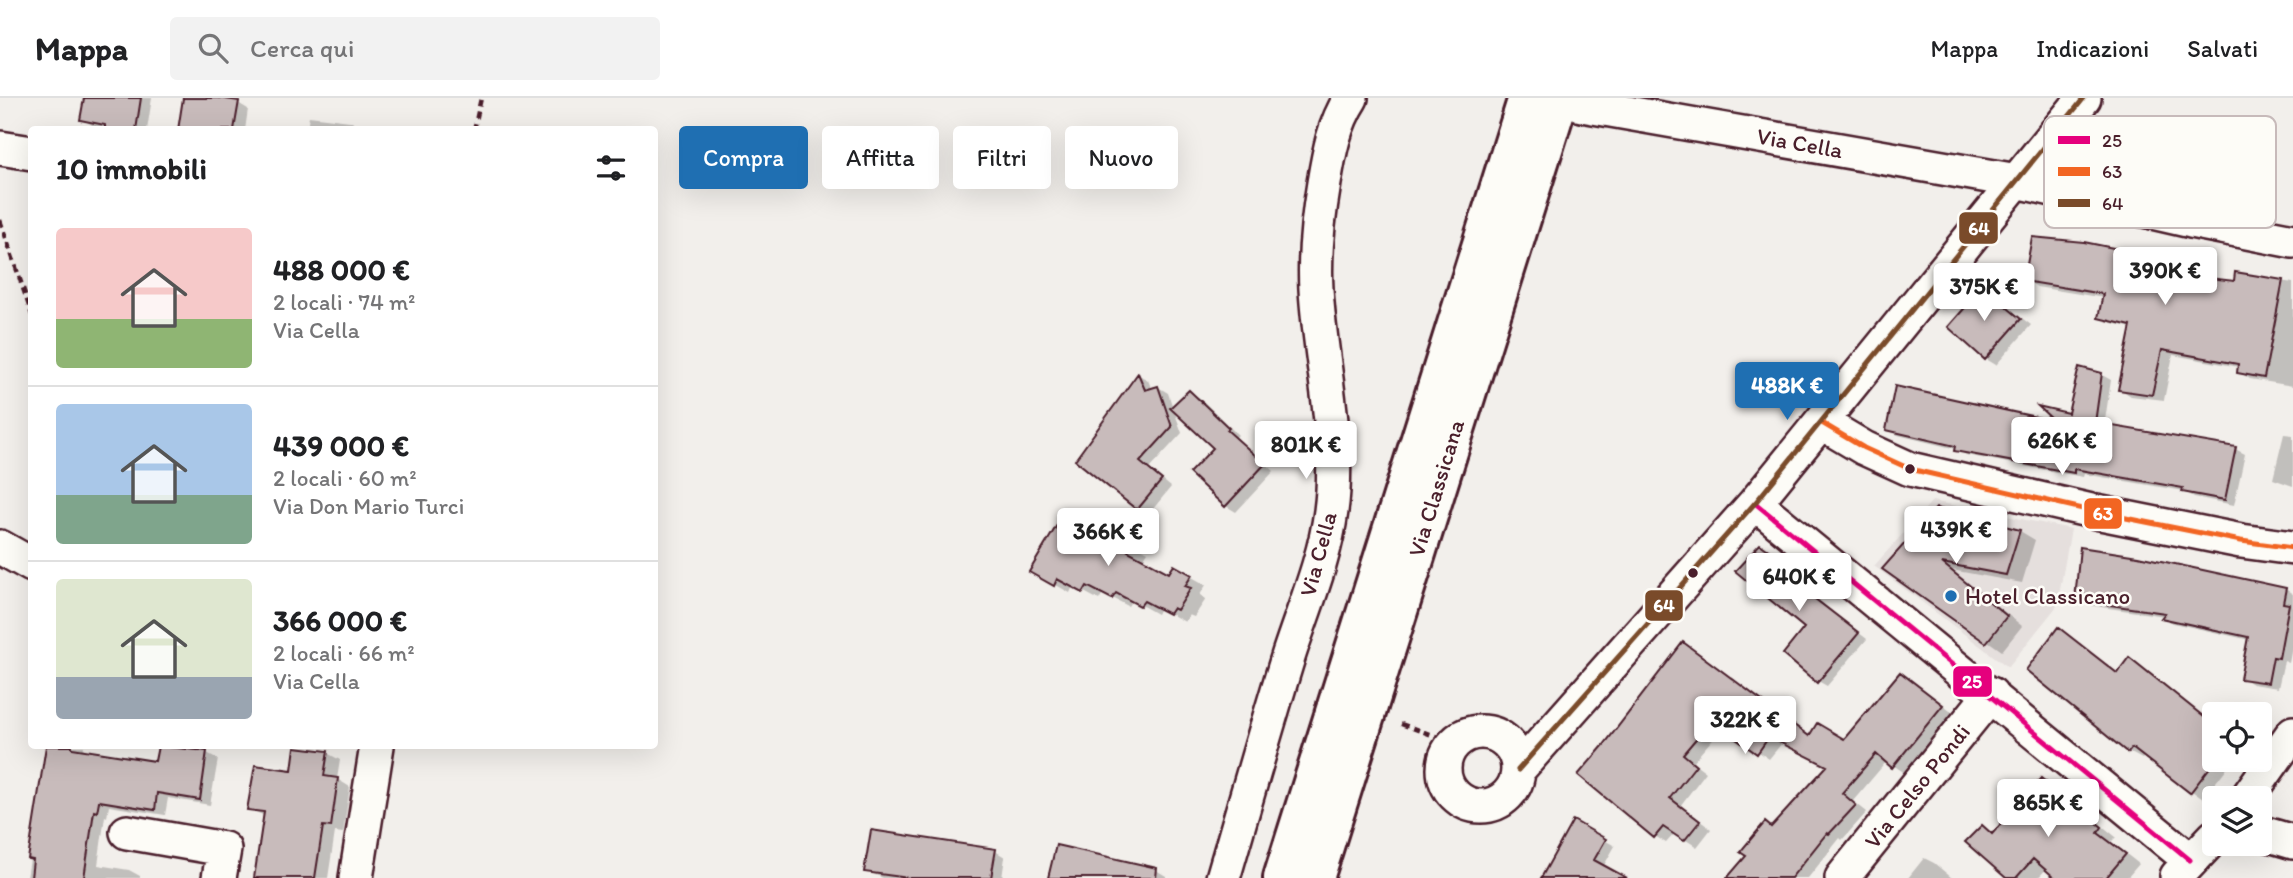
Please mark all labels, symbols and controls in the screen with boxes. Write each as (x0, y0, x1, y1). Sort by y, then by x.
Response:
search box (170, 17, 660, 80)
text: Mappa (35, 29, 128, 68)
icon: search (194, 29, 232, 67)
text: Cerca qui (250, 32, 354, 64)
text: Mappa (1930, 34, 1998, 63)
text: Indicazioni (2036, 34, 2149, 63)
text: Salvati (2187, 34, 2258, 63)
legend (2044, 116, 2276, 228)
street label: Via Cella (1755, 122, 1845, 164)
chip: Compra (679, 126, 808, 189)
chip: Affitta (822, 126, 939, 189)
chip: Filtri (953, 126, 1051, 189)
chip: Nuovo (1065, 126, 1178, 189)
text: 25 (2102, 129, 2122, 152)
icon: filters (592, 149, 630, 187)
text: 10 immobili (56, 150, 207, 187)
text: 63 (2102, 160, 2122, 183)
text: 64 (2102, 192, 2123, 215)
line badge: 64 (1958, 211, 1999, 245)
text: 64 (1968, 217, 1990, 240)
pin: 390K € (2108, 248, 2222, 307)
text: 488 000 € (273, 251, 410, 288)
icon: home (112, 256, 196, 340)
text: 390K € (2129, 256, 2201, 284)
pin: 375K € (1927, 264, 2041, 323)
text: 375K € (1949, 272, 2019, 300)
text: 2 locali · 74 m² (273, 288, 416, 316)
text: Via Cella (273, 316, 360, 344)
pin: 488K € (1730, 362, 1844, 422)
text: 488K € (1751, 371, 1823, 399)
street label: Via Classicana (1402, 416, 1470, 560)
pin: 626K € (2005, 418, 2119, 477)
pin: 801K € (1249, 422, 1363, 481)
text: 626K € (2027, 426, 2097, 454)
text: 439 000 € (273, 427, 409, 464)
text: 801K € (1271, 430, 1341, 458)
icon: home (112, 432, 196, 516)
unlabelled marker (1903, 462, 1917, 476)
text: 2 locali · 60 m² (273, 464, 417, 492)
text: Via Don Mario Turci (273, 492, 464, 520)
line badge: 63 (2083, 497, 2123, 530)
text: 63 (2093, 502, 2113, 525)
pin: 439K € (1899, 506, 2013, 566)
pin: 366K € (1051, 508, 1165, 568)
street label: Via Cella (1293, 508, 1343, 600)
text: 439K € (1920, 515, 1992, 543)
text: 366K € (1073, 517, 1143, 545)
pin: 640K € (1742, 554, 1856, 613)
text: 640K € (1762, 562, 1836, 590)
unlabelled marker (1686, 566, 1700, 580)
place label: Hotel Classicano (1965, 582, 2130, 610)
marker: Hotel Classicano (1943, 588, 1959, 604)
line badge: 64 (1644, 589, 1684, 622)
text: 64 (1653, 594, 1675, 617)
text: 366 000 € (273, 602, 407, 639)
icon: home (112, 607, 196, 691)
text: 2 locali · 66 m² (273, 639, 415, 667)
line badge: 25 (1952, 665, 1993, 698)
text: Via Cella (273, 667, 360, 695)
text: 25 (1962, 670, 1982, 693)
pin: 322K € (1688, 696, 1802, 756)
map controls (2202, 702, 2272, 856)
button: locate (2202, 702, 2272, 772)
text: 322K € (1710, 705, 1780, 733)
street label: Via Celso Pondi (1858, 718, 1976, 854)
pin: 865K € (1991, 780, 2105, 839)
button: layers (2202, 786, 2272, 856)
text: 865K € (2013, 788, 2083, 816)

